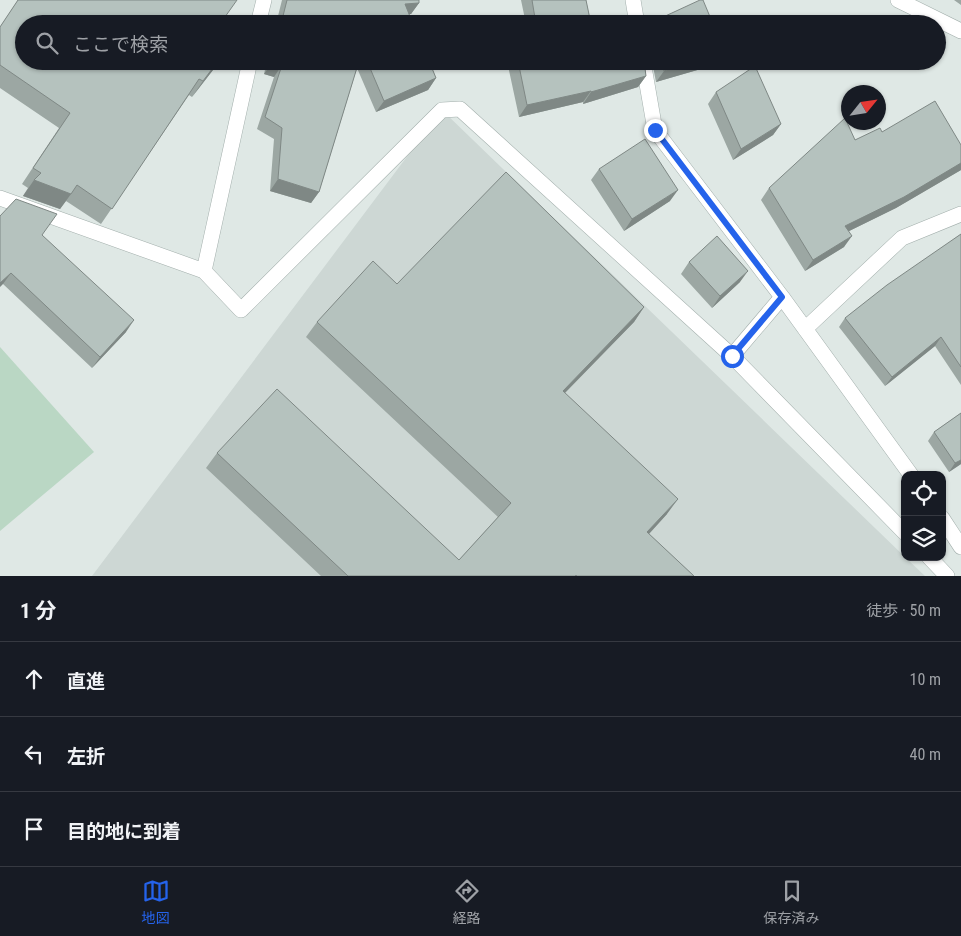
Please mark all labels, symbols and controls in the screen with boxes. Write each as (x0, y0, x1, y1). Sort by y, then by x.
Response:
search box (15, 15, 946, 70)
icon: search (33, 29, 61, 57)
text: ここで検索 (73, 33, 168, 56)
north arrow (841, 85, 886, 130)
route end (644, 119, 667, 142)
route start (721, 345, 744, 368)
map controls (901, 471, 946, 561)
button: locate (901, 471, 946, 516)
button: layers (901, 516, 946, 561)
text: 1 分 (20, 599, 56, 623)
text: 徒歩 · 50 m (866, 601, 941, 620)
icon: ahead (20, 665, 48, 693)
text: 直進 (67, 670, 105, 693)
text: 10 m (909, 670, 941, 689)
icon: left (20, 740, 48, 768)
text: 左折 (67, 745, 105, 768)
text: 40 m (909, 745, 941, 764)
icon: arrive (20, 815, 48, 843)
text: 目的地に到着 (67, 820, 181, 843)
tab: 地図 (142, 877, 170, 927)
tab: 経路 (453, 877, 481, 927)
tab: 保存済み (764, 877, 820, 927)

